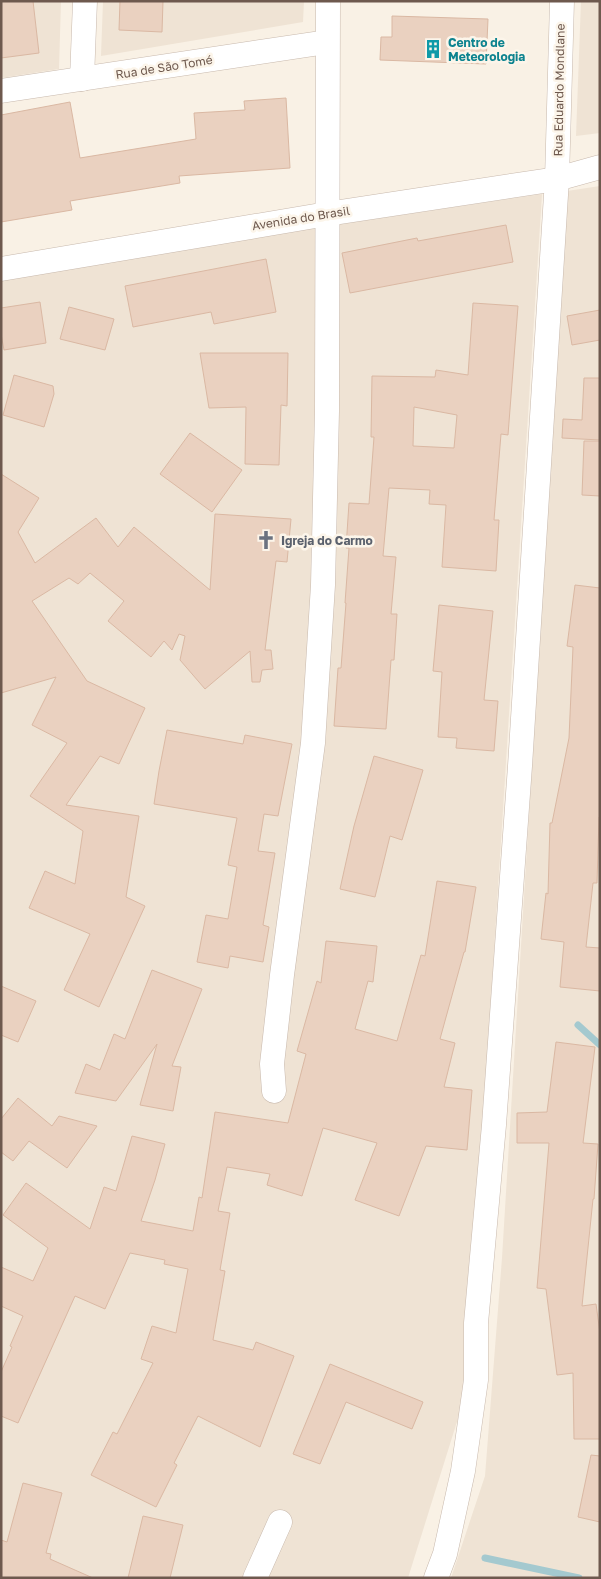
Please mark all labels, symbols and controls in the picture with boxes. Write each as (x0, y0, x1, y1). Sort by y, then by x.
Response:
street label: Rua Eduardo Mondlane (550, 23, 568, 157)
place label: Centro de Meteorologia (448, 35, 525, 64)
building icon: Centro de Meteorologia (422, 38, 444, 60)
street label: Rua de São Tomé (114, 52, 214, 82)
street label: Avenida do Brasil (251, 203, 351, 233)
church icon: Igreja do Carmo (255, 529, 277, 551)
place label: Igreja do Carmo (281, 533, 373, 548)

